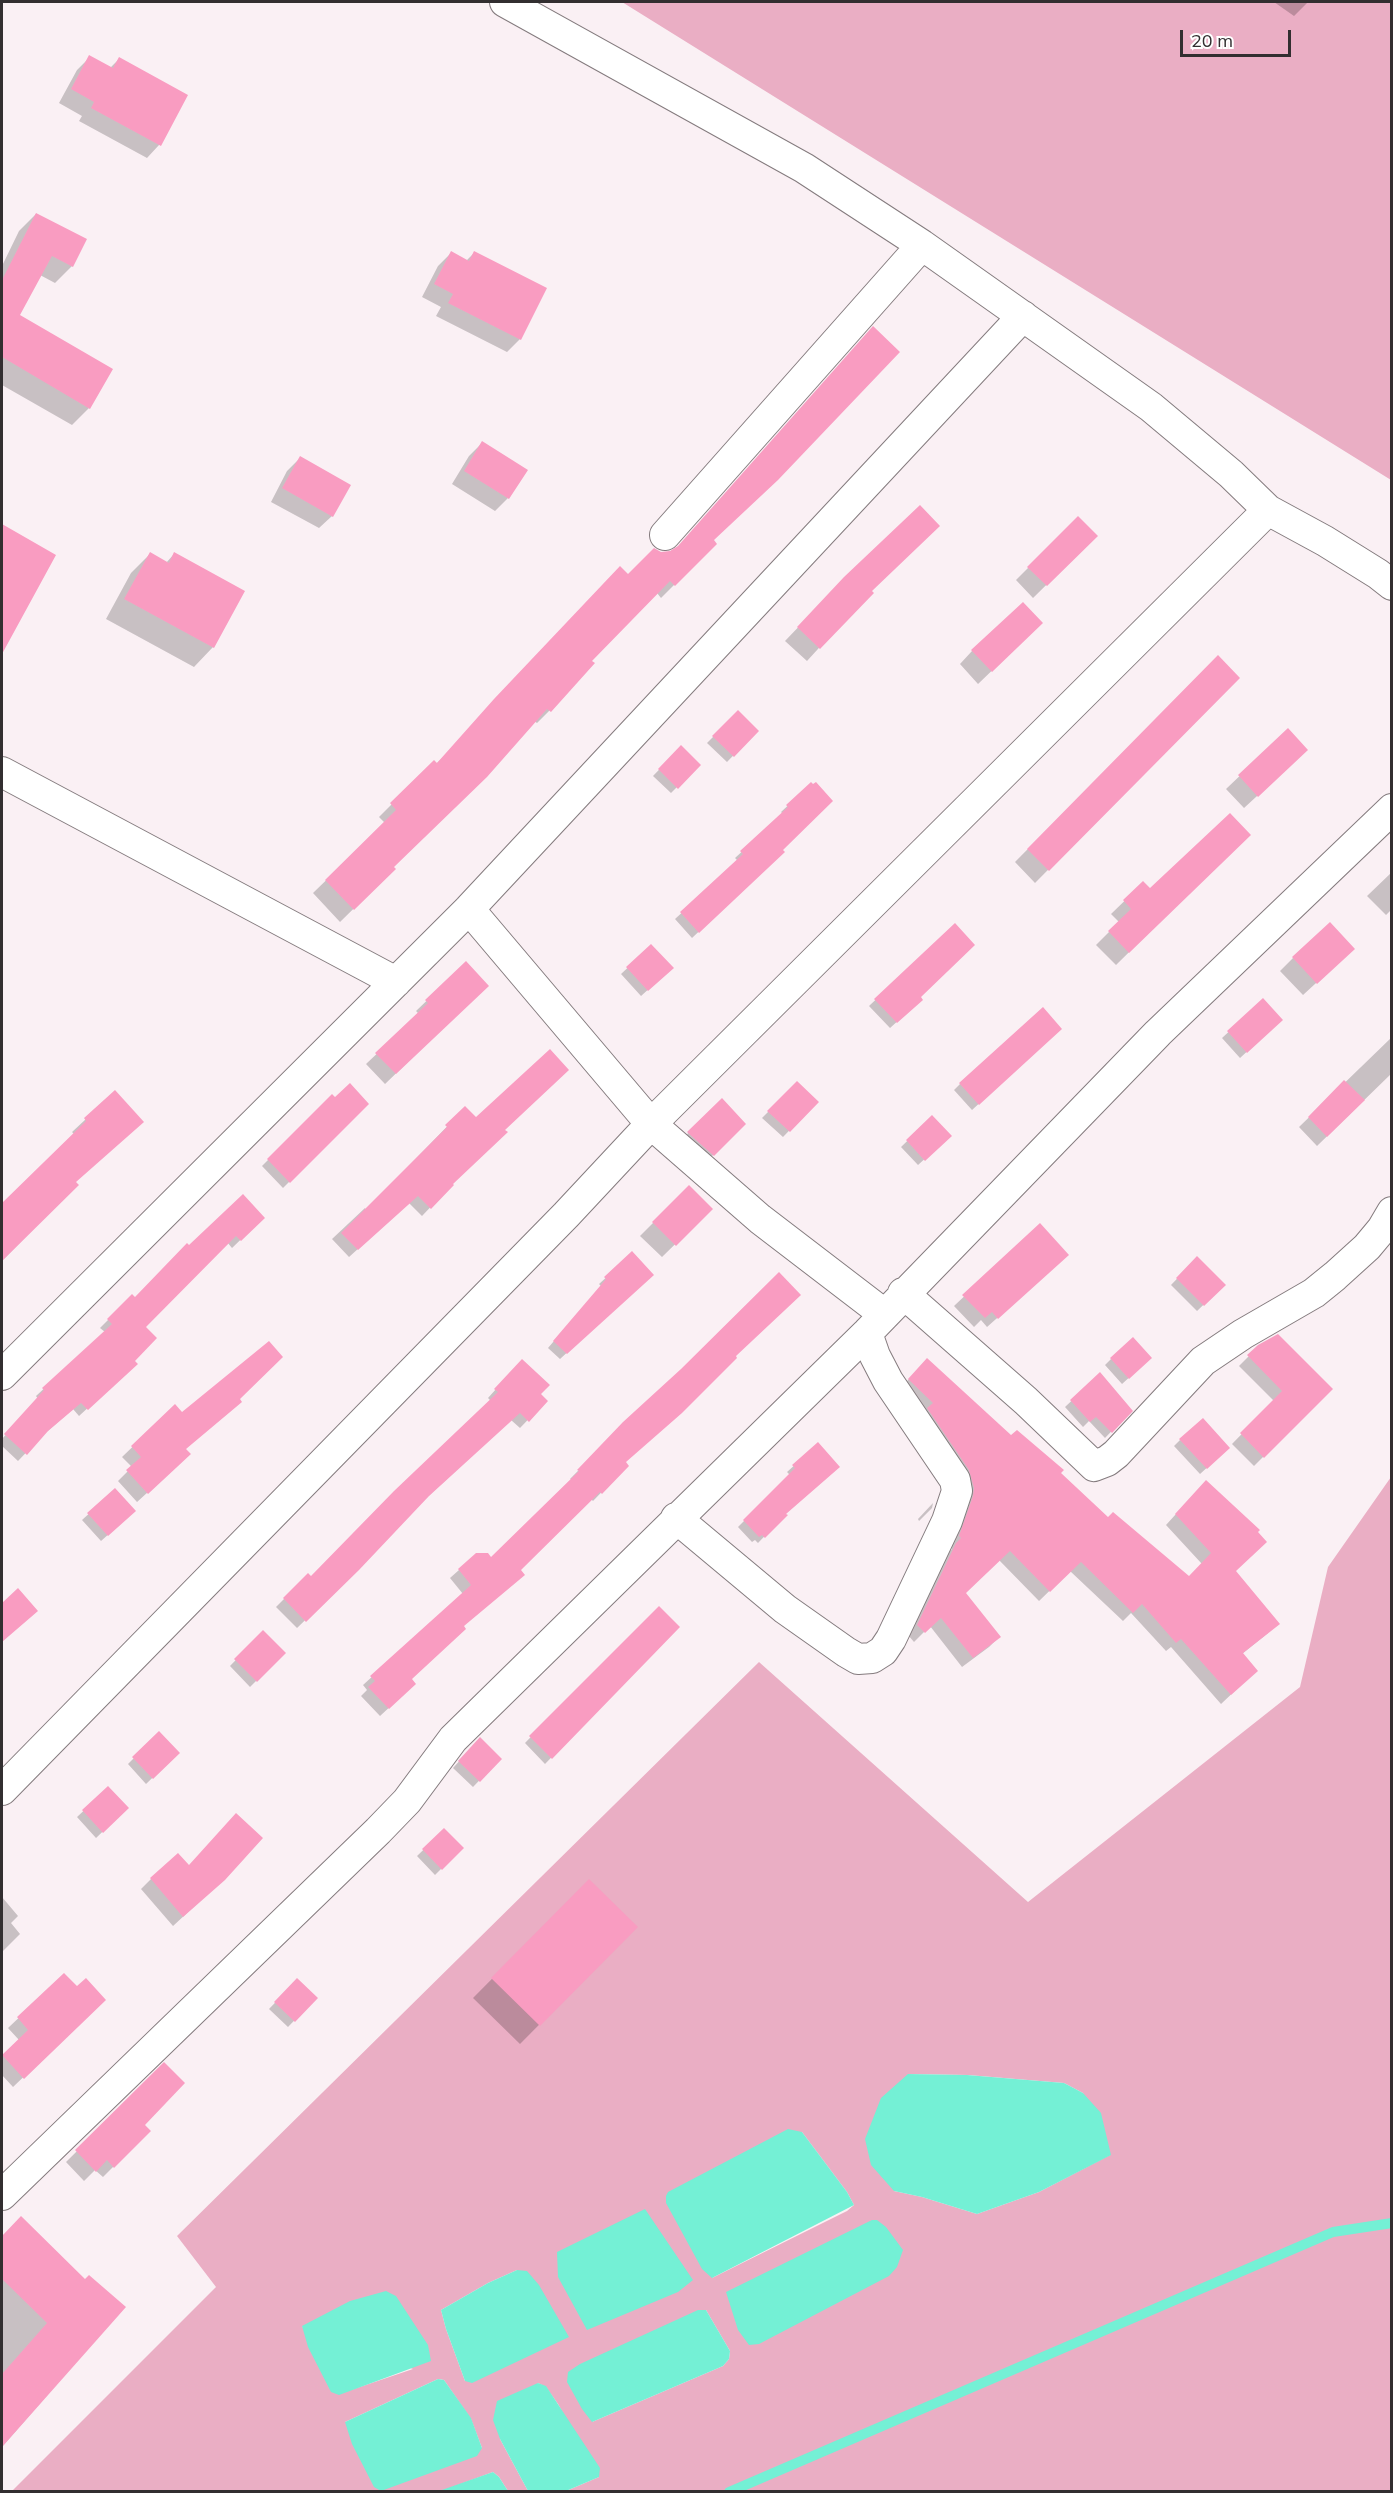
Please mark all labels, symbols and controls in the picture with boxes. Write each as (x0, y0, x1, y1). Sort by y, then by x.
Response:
scale bar (1183, 18, 1294, 56)
text: 20 m (1191, 29, 1233, 52)

